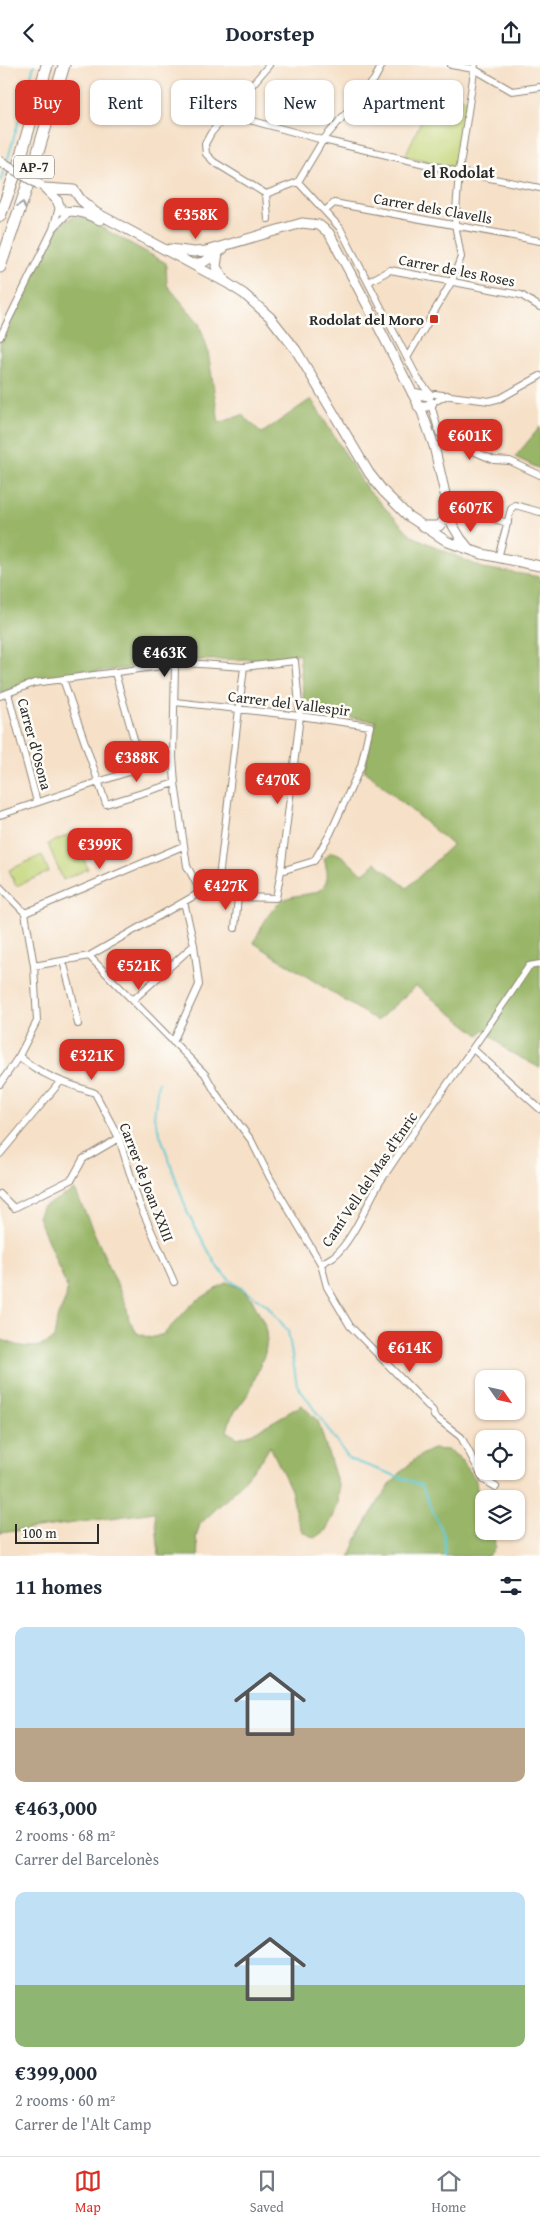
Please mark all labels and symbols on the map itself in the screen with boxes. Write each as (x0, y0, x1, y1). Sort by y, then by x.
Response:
road number: AP-7 (14, 155, 54, 179)
district label: el Rodolat (423, 160, 495, 184)
street label: Carrer dels Clavells (372, 187, 494, 229)
pin: €358K (161, 197, 231, 240)
one-way arrow (16, 201, 26, 209)
street label: Carrer de les Roses (397, 248, 517, 292)
place label: Rodolat del Moro (309, 309, 424, 330)
marker: Rodolat del Moro (428, 313, 440, 325)
pin: €601K (435, 419, 505, 461)
pin: €607K (436, 491, 506, 533)
pin: €463K (130, 635, 200, 678)
street label: Carrer del Vallespir (227, 685, 351, 721)
street label: Carrer d'Osona (13, 696, 57, 792)
pin: €388K (102, 741, 172, 783)
pin: €470K (243, 763, 313, 805)
pin: €399K (65, 827, 135, 870)
pin: €427K (191, 869, 261, 911)
pin: €521K (104, 949, 174, 991)
pin: €321K (57, 1039, 127, 1081)
street label: Camí Vell del Mas d'Enric (316, 1107, 422, 1251)
street label: Carrer de Joan XXIII (115, 1119, 179, 1245)
pin: €614K (375, 1331, 445, 1373)
north arrow (475, 1370, 525, 1420)
scale bar (15, 1521, 99, 1544)

